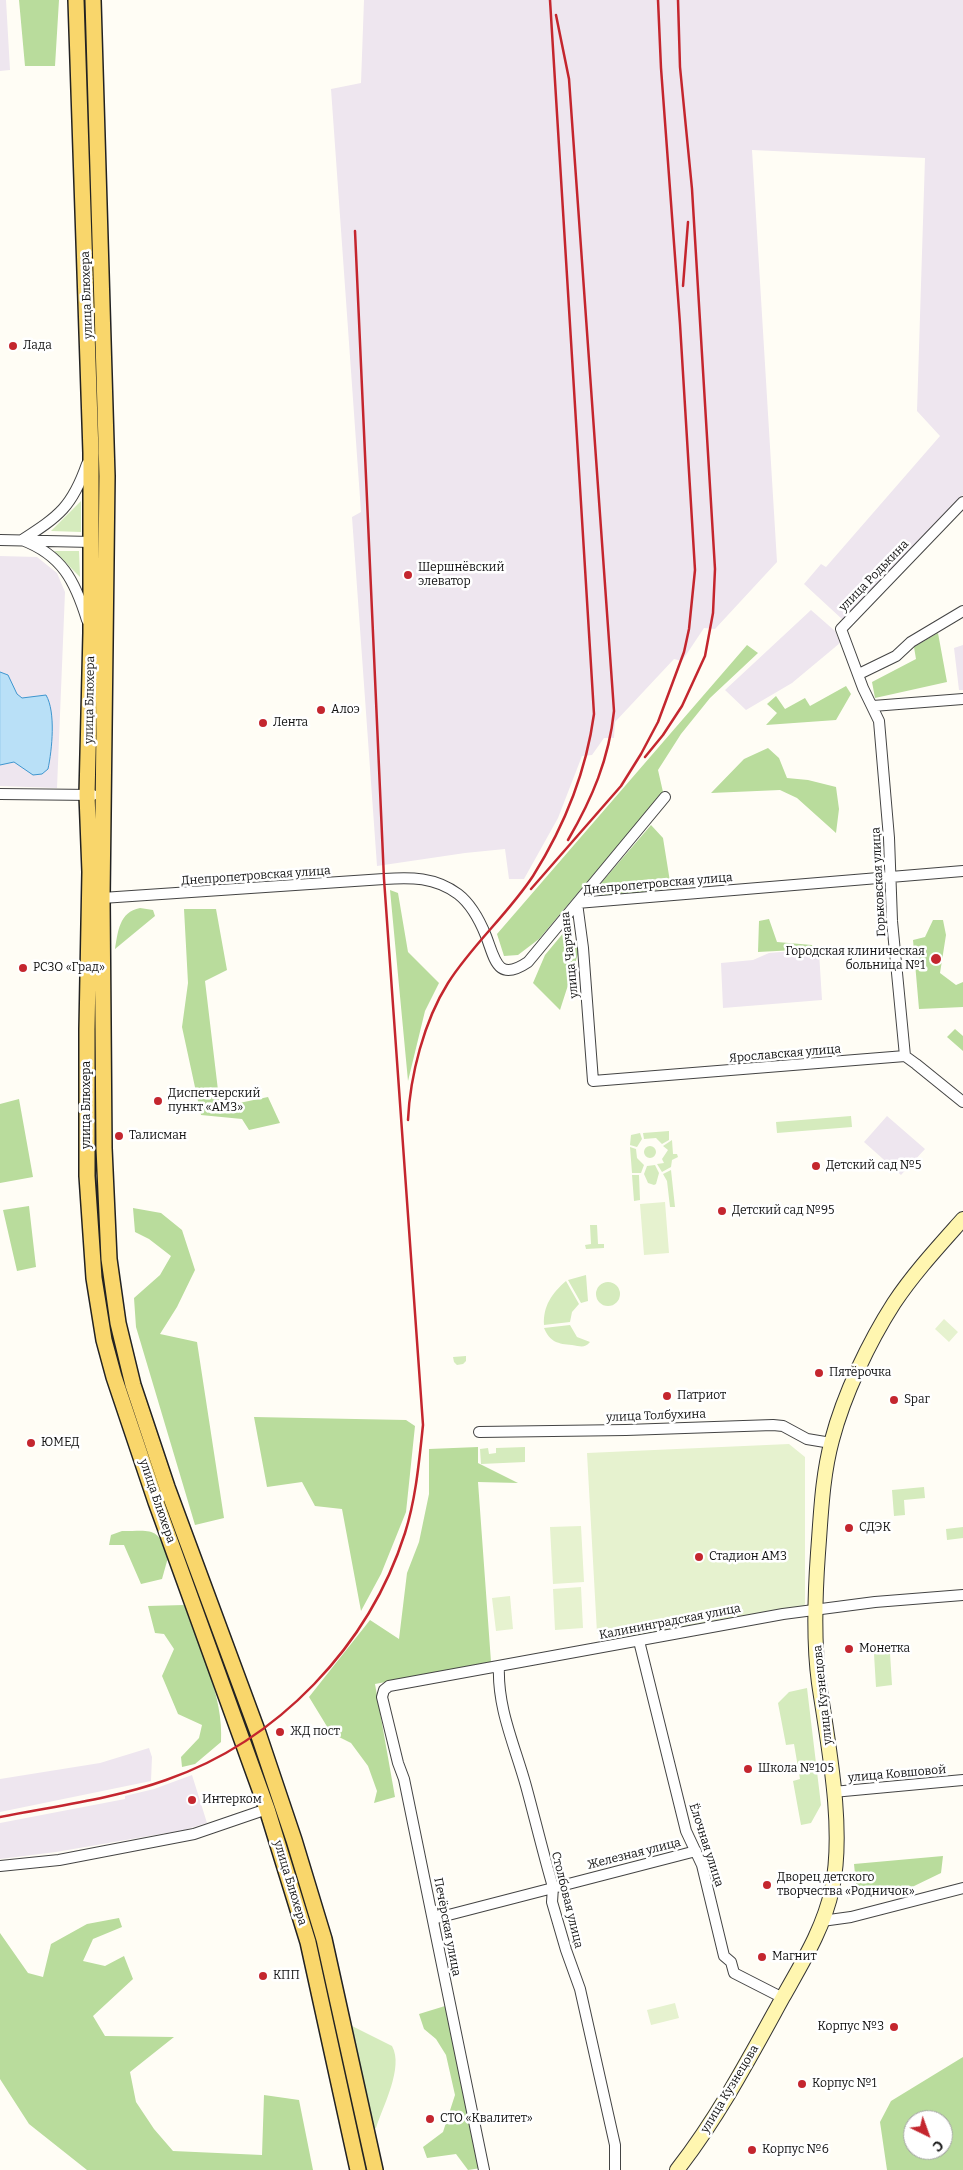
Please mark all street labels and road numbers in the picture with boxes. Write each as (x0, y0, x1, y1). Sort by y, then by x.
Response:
street label: улица Блюхера (78, 251, 96, 339)
street label: улица Родькина (836, 537, 912, 615)
street label: улица Блюхера (82, 656, 98, 744)
street label: Горьковская улица (869, 827, 889, 937)
street label: Днепропетровская улица (181, 864, 331, 888)
street label: Днепропетровская улица (583, 870, 733, 898)
street label: улица Чарчана (558, 911, 582, 999)
street label: Ярославская улица (728, 1042, 842, 1066)
street label: улица Блюхера (80, 1061, 94, 1149)
street label: улица Толбухина (606, 1407, 706, 1425)
street label: улица Блюхера (136, 1457, 178, 1545)
street label: Калининградская улица (598, 1601, 742, 1643)
street label: улица Кузнецова (811, 1644, 835, 1746)
street label: улица Ковшовой (847, 1763, 947, 1785)
street label: Ёлочная улица (686, 1801, 726, 1889)
street label: Железная улица (586, 1835, 682, 1873)
street label: улица Блюхера (270, 1839, 310, 1927)
street label: Столбовая улица (548, 1850, 586, 1950)
street label: Печёрская улица (430, 1877, 464, 1977)
street label: улица Кузнецова (698, 2042, 762, 2136)

